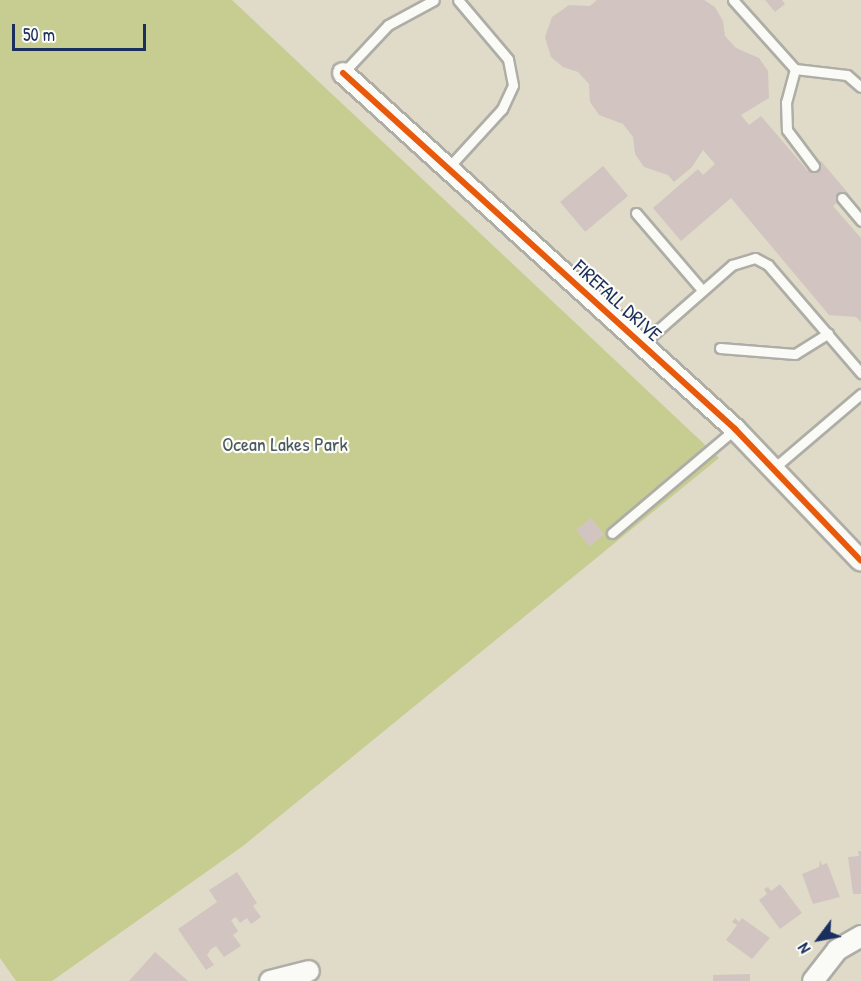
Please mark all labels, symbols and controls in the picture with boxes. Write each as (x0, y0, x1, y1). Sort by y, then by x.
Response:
scale bar (15, 12, 148, 50)
text: 50 m (23, 22, 55, 47)
street label: FIREFALL DRIVE (569, 254, 667, 346)
park label: Ocean Lakes Park (222, 431, 348, 455)
north arrow (789, 909, 849, 969)
text: N (792, 939, 815, 958)

